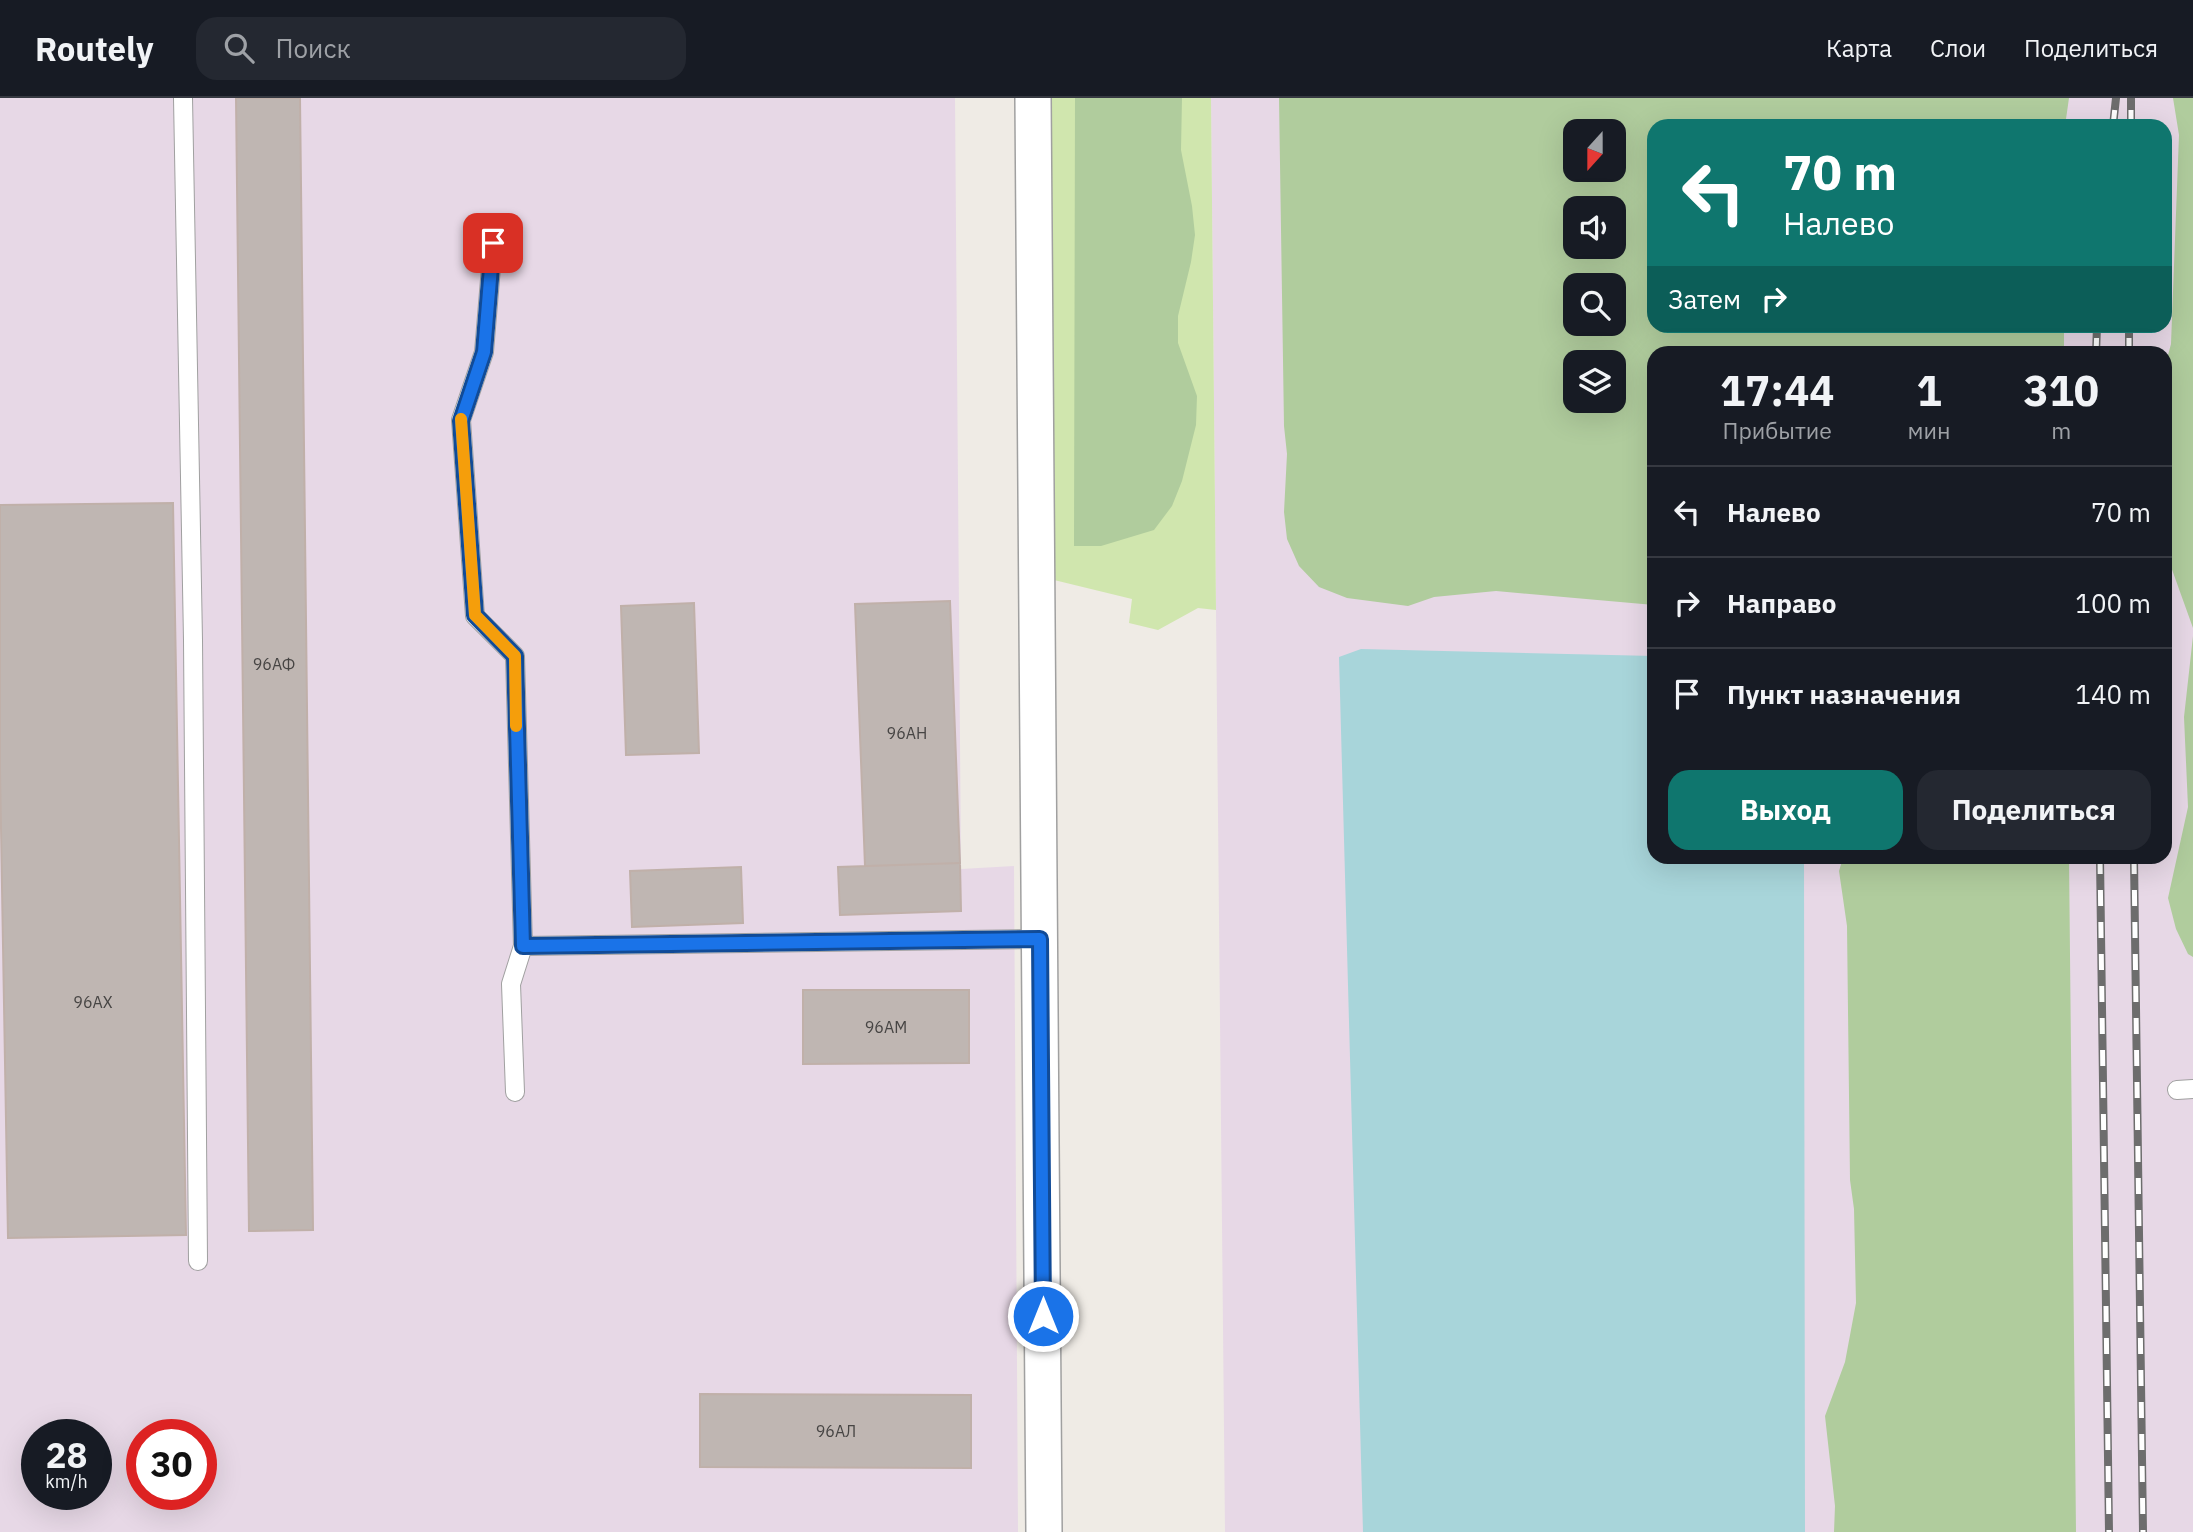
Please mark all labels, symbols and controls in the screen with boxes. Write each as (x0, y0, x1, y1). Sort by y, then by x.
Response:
search box (196, 17, 686, 80)
text: Routely (35, 27, 154, 70)
icon: search (220, 29, 258, 67)
text: Поиск (276, 31, 351, 65)
text: Карта (1826, 32, 1892, 64)
text: Слои (1930, 32, 1986, 64)
text: Поделиться (2024, 32, 2158, 64)
north arrow (1563, 119, 1626, 182)
map controls (1563, 119, 1626, 413)
text: 70 m (1783, 140, 1897, 203)
icon: left (1668, 147, 1759, 238)
button: sound (1563, 196, 1626, 259)
text: Налево (1783, 202, 1894, 244)
pin (463, 213, 523, 273)
icon: arrive (474, 224, 512, 262)
button: search (1563, 273, 1626, 336)
icon: right (1755, 280, 1793, 318)
text: Затем (1668, 282, 1741, 316)
button: layers (1563, 350, 1626, 413)
text: 17:44 (1720, 363, 1835, 418)
text: 1 (1916, 363, 1942, 418)
text: 310 (2023, 363, 2099, 418)
text: Прибытие (1723, 415, 1832, 445)
text: мин (1907, 415, 1951, 445)
text: m (2051, 415, 2071, 445)
icon: left (1668, 493, 1706, 531)
text: Налево (1727, 495, 1821, 529)
text: 70 m (2091, 495, 2151, 529)
icon: right (1668, 584, 1706, 622)
text: Направо (1727, 586, 1836, 620)
text: 100 m (2075, 586, 2151, 620)
house number: 96АФ (253, 654, 295, 674)
icon: arrive (1668, 675, 1706, 713)
text: Пункт назначения (1727, 677, 1961, 711)
text: 140 m (2075, 677, 2151, 711)
house number: 96АН (887, 723, 927, 743)
button: Выход (1668, 770, 1903, 850)
button: Поделиться (1917, 770, 2151, 850)
house number: 96АХ (73, 992, 113, 1012)
house number: 96АМ (865, 1017, 907, 1037)
position arrow (1006, 1279, 1080, 1353)
speed limit sign: 30 (126, 1419, 217, 1510)
house number: 96АЛ (816, 1421, 856, 1441)
text: 28 (45, 1432, 88, 1478)
text: km/h (45, 1470, 88, 1493)

